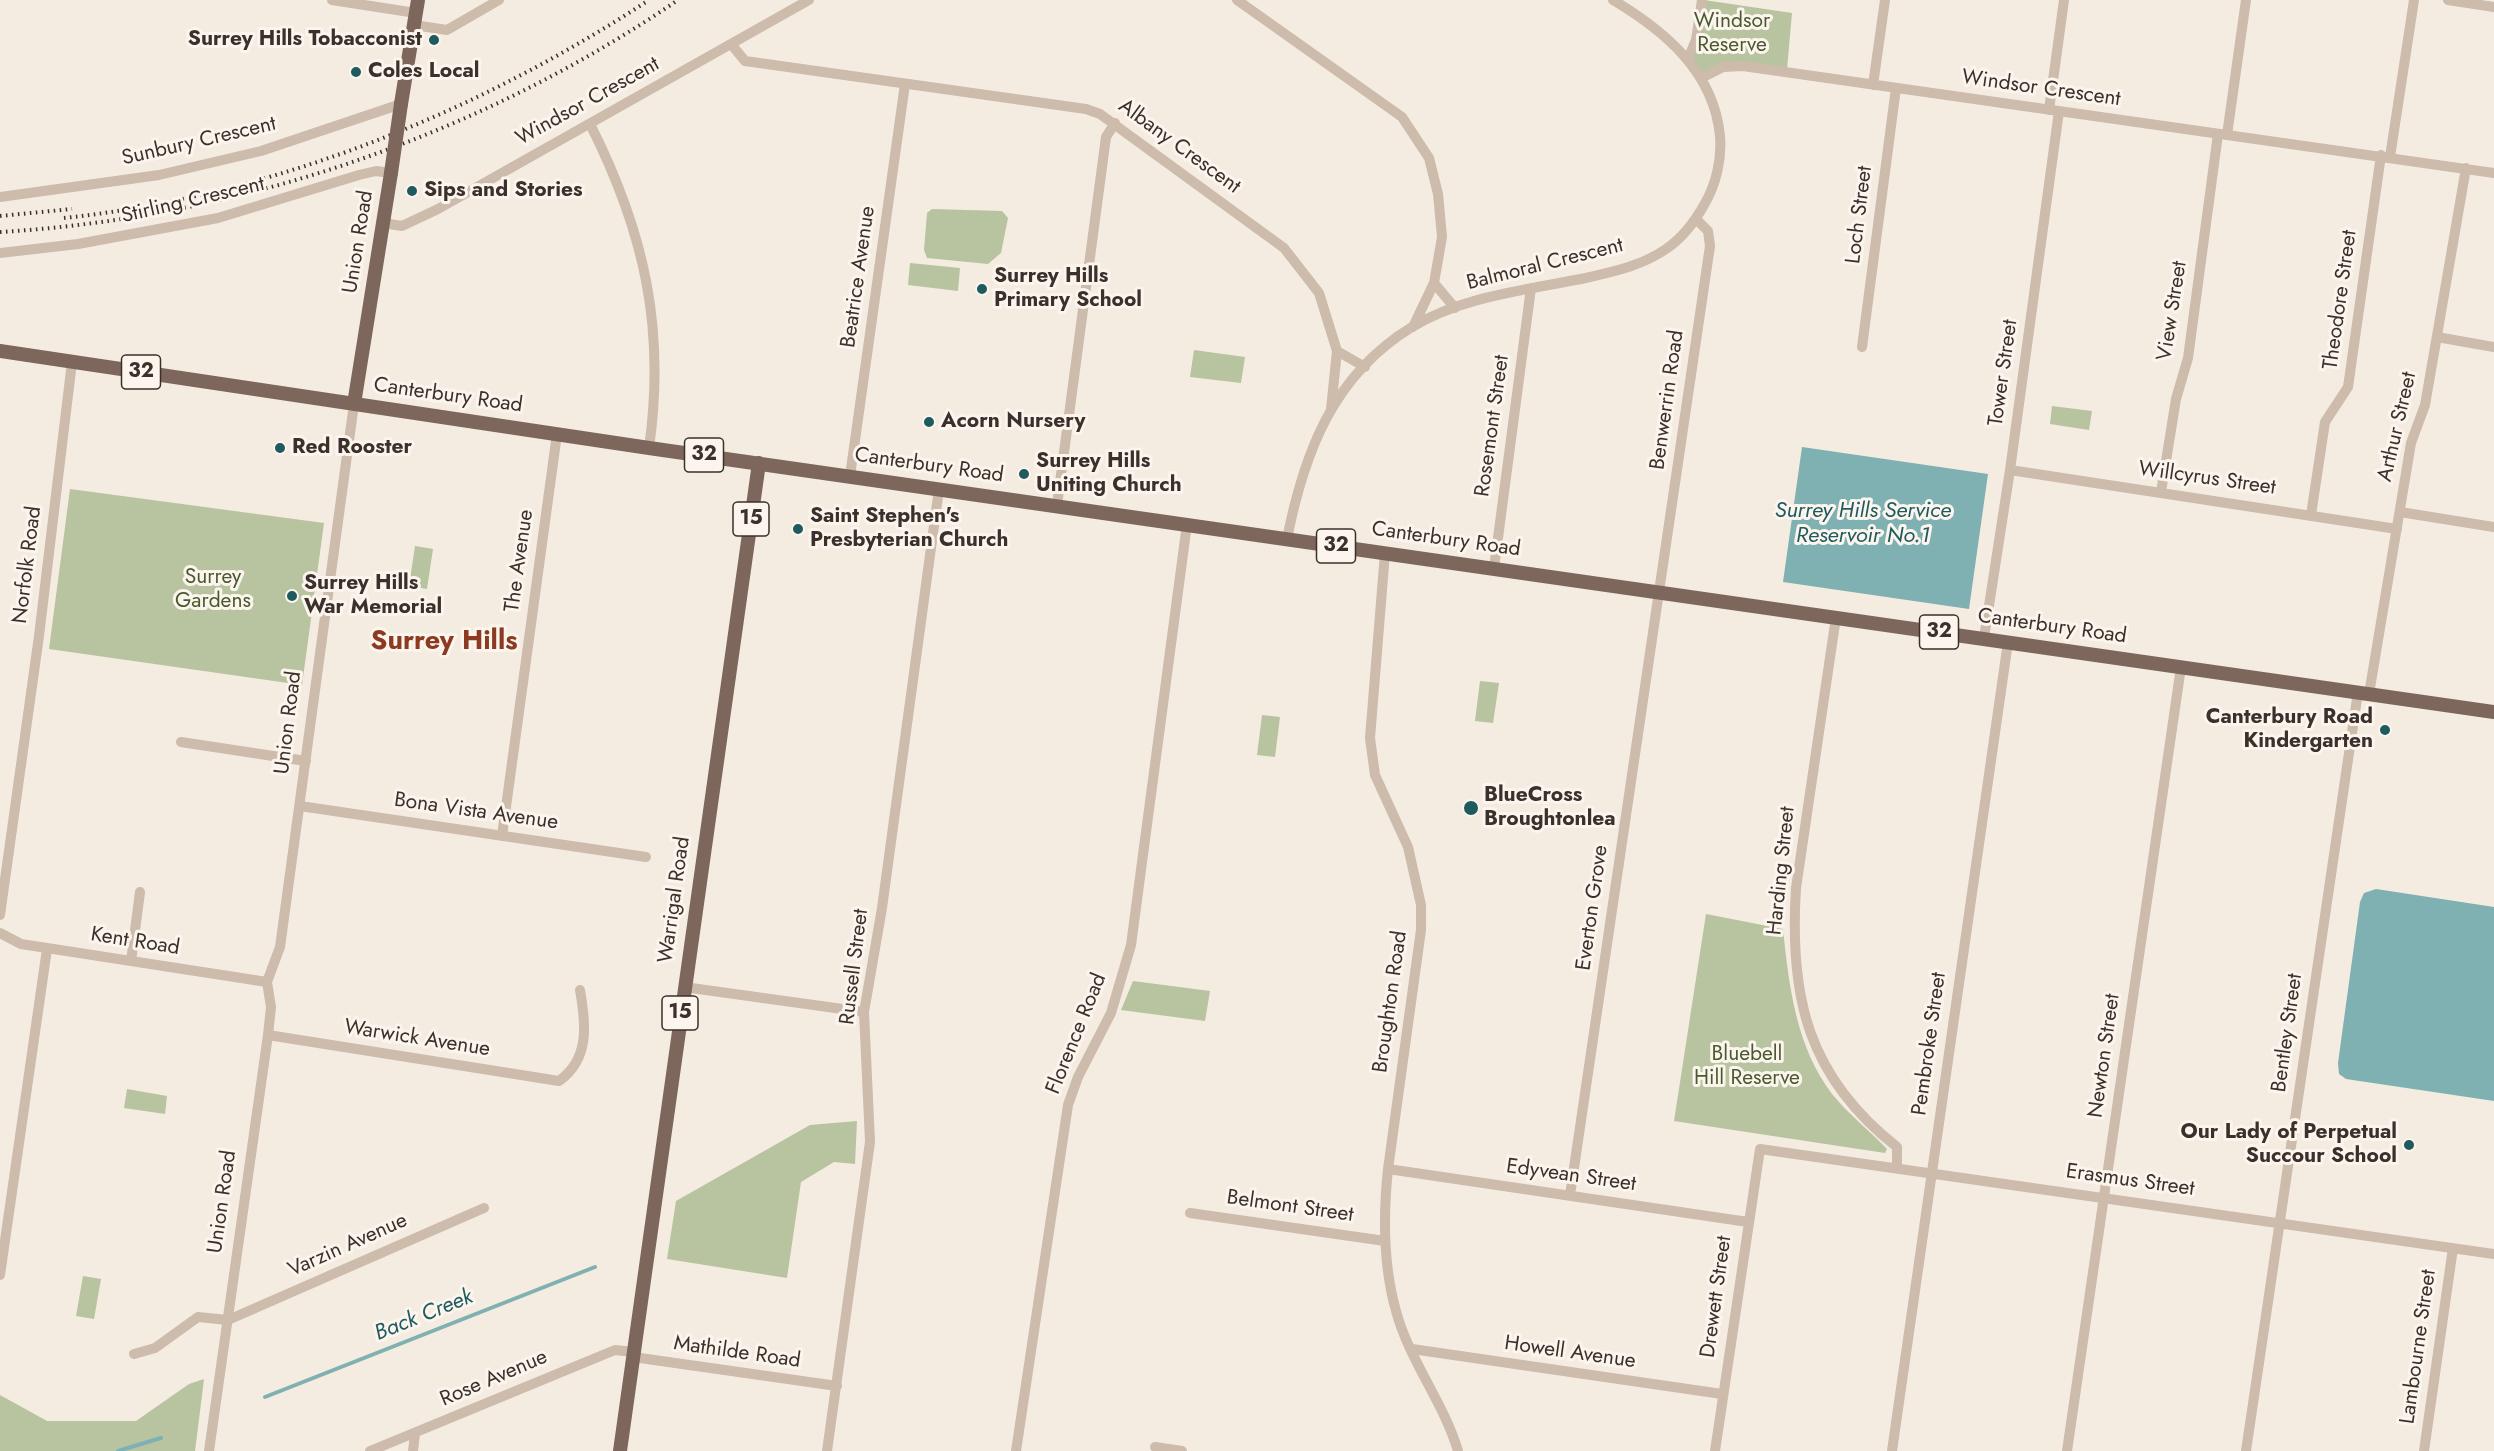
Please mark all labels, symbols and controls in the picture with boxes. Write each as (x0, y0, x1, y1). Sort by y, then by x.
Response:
park label: Windsor Reserve (1694, 9, 1770, 59)
place label: Surrey Hills Tobacconist (188, 27, 422, 53)
marker: Surrey Hills Tobacconist (427, 33, 441, 47)
street label: Windsor Crescent (512, 52, 664, 152)
place label: Coles Local (368, 59, 480, 85)
marker: Coles Local (349, 65, 363, 79)
street label: Windsor Crescent (1960, 65, 2122, 113)
street label: Albany Crescent (1113, 94, 1245, 200)
street label: Sunbury Crescent (119, 112, 279, 172)
street label: Loch Street (1841, 165, 1879, 265)
street label: Stirling Crescent (119, 172, 267, 230)
place label: Sips and Stories (424, 178, 583, 204)
marker: Sips and Stories (405, 184, 419, 198)
street label: Union Road (338, 189, 380, 295)
street label: Beatrice Avenue (837, 204, 881, 350)
street label: Theodore Street (2319, 229, 2363, 371)
street label: Balmoral Crescent (1464, 233, 1626, 297)
street label: View Street (2153, 259, 2193, 363)
place label: Surrey Hills Primary School (994, 264, 1142, 314)
marker: Surrey Hills Primary School (975, 282, 989, 296)
street label: Tower Street (1984, 318, 2024, 428)
street label: Benwerrin Road (1646, 329, 1690, 471)
street label: Rosemont Street (1471, 354, 1515, 498)
road number: 32 (122, 355, 160, 389)
street label: Arthur Street (2373, 370, 2423, 484)
street label: Canterbury Road (372, 373, 524, 419)
place label: Acorn Nursery (941, 409, 1085, 435)
marker: Acorn Nursery (922, 415, 936, 429)
place label: Red Rooster (292, 435, 412, 461)
road number: 32 (684, 438, 724, 472)
marker: Red Rooster (273, 441, 287, 455)
street label: Canterbury Road (853, 443, 1005, 489)
place label: Surrey Hills Uniting Church (1036, 449, 1182, 499)
street label: Willcyrus Street (2137, 457, 2277, 501)
marker: Surrey Hills Uniting Church (1017, 467, 1031, 481)
water label: Surrey Hills Service Reservoir No.1 (1775, 499, 1951, 550)
road number: 15 (733, 502, 769, 536)
place label: Saint Stephen's Presbyterian Church (810, 504, 1008, 554)
street label: Norfolk Road (8, 505, 48, 625)
street label: The Avenue (500, 508, 540, 614)
street label: Canterbury Road (1370, 517, 1522, 563)
marker: Saint Stephen's Presbyterian Church (791, 522, 805, 536)
road number: 32 (1316, 529, 1356, 563)
park label: Surrey Gardens (175, 565, 251, 615)
place label: Surrey Hills War Memorial (304, 571, 442, 621)
marker: Surrey Hills War Memorial (285, 589, 299, 603)
street label: Canterbury Road (1976, 604, 2128, 650)
road number: 32 (1920, 615, 1958, 649)
district label: Surrey Hills (371, 626, 517, 658)
street label: Union Road (270, 670, 308, 776)
place label: Canterbury Road Kindergarten (2206, 705, 2373, 755)
marker: Canterbury Road Kindergarten (2378, 723, 2392, 737)
place label: BlueCross Broughtonlea (1484, 783, 1616, 833)
street label: Bona Vista Avenue (392, 788, 560, 836)
marker: BlueCross Broughtonlea (1462, 799, 1480, 817)
street label: Harding Street (1763, 805, 1801, 937)
street label: Warrigal Road (654, 835, 696, 965)
street label: Everton Grove (1572, 844, 1614, 972)
street label: Russell Street (835, 908, 875, 1026)
street label: Kent Road (89, 923, 181, 961)
street label: Broughton Road (1369, 929, 1413, 1075)
street label: Florence Road (1041, 970, 1113, 1098)
street label: Pembroke Street (1907, 971, 1953, 1117)
street label: Bentley Street (2267, 972, 2309, 1094)
street label: Newton Street (2084, 992, 2126, 1120)
road number: 15 (662, 996, 698, 1030)
street label: Warwick Avenue (342, 1015, 492, 1063)
park label: Bluebell Hill Reserve (1694, 1042, 1800, 1092)
place label: Our Lady of Perpetual Succour School (2180, 1120, 2397, 1170)
marker: Our Lady of Perpetual Succour School (2402, 1138, 2416, 1152)
street label: Union Road (203, 1149, 243, 1255)
street label: Edyvean Street (1505, 1154, 1637, 1198)
street label: Erasmus Street (2064, 1160, 2196, 1202)
street label: Belmont Street (1225, 1186, 1355, 1228)
street label: Varzin Avenue (285, 1209, 411, 1283)
street label: Drewett Street (1696, 1234, 1738, 1360)
street label: Lambourne Street (2396, 1268, 2442, 1426)
water label: Back Creek (371, 1284, 477, 1348)
street label: Howell Avenue (1503, 1331, 1637, 1375)
street label: Mathilde Road (672, 1332, 802, 1374)
street label: Rose Avenue (437, 1345, 551, 1413)

